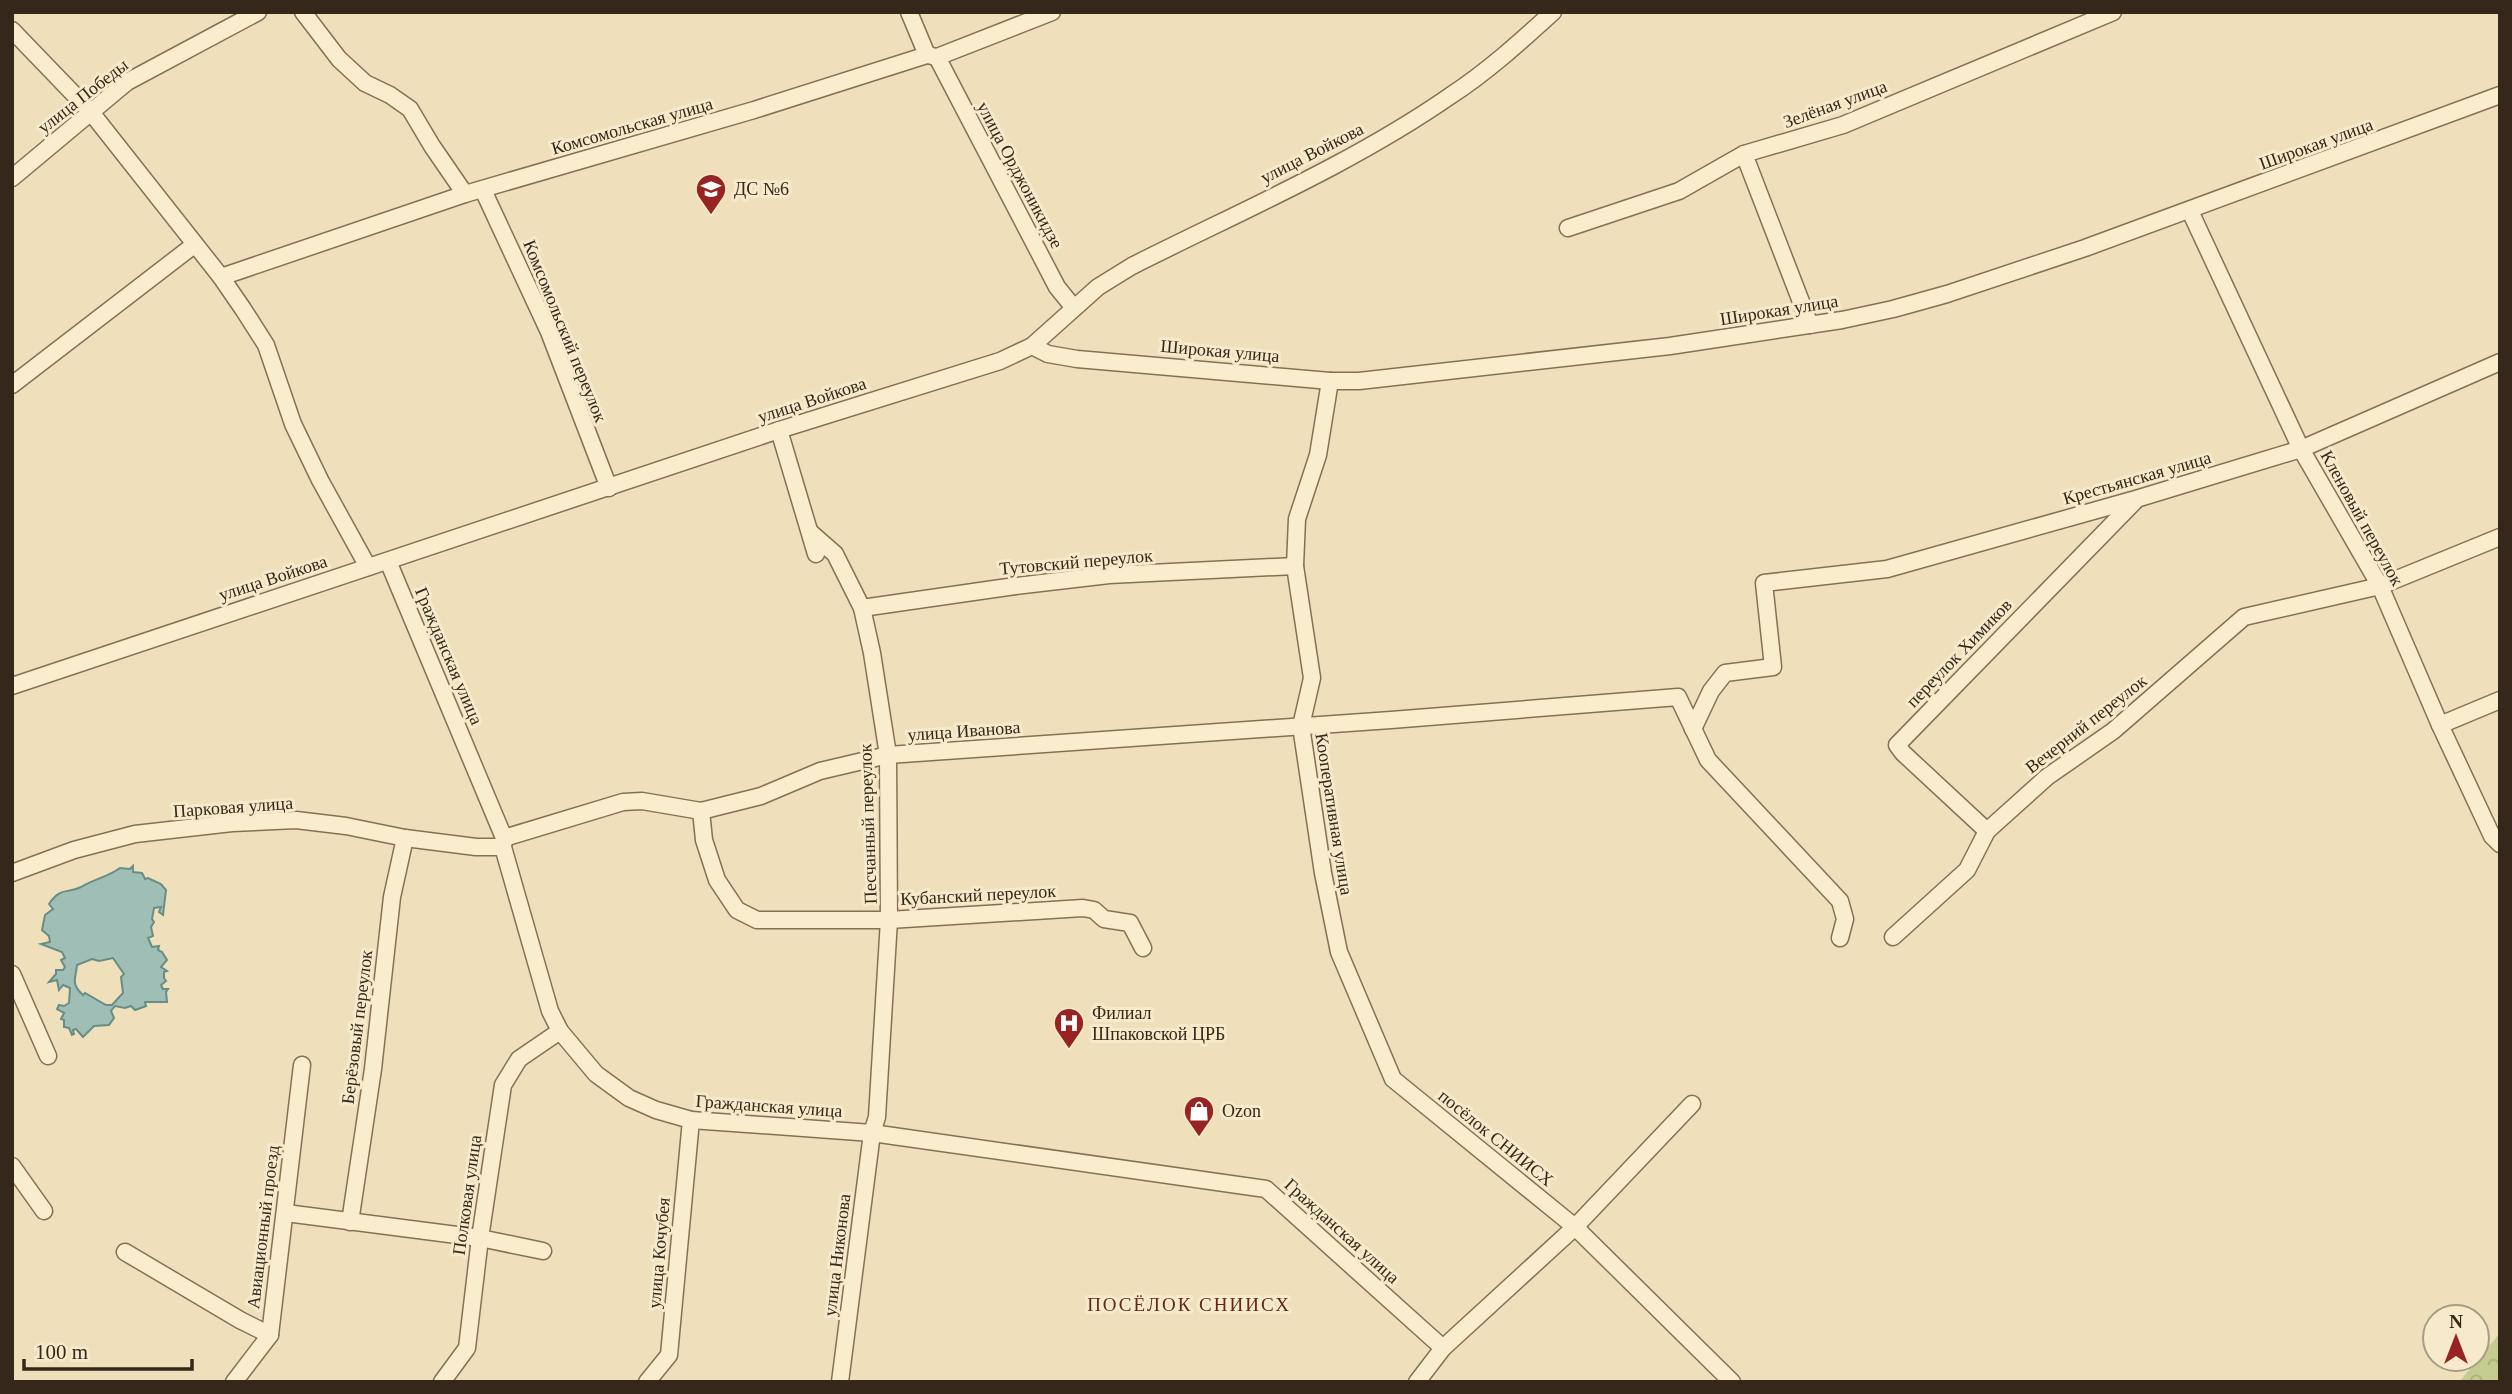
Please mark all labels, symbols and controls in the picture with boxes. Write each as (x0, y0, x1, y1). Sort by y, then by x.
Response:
street label: улица Победы (34, 55, 132, 137)
street label: Зелёная улица (1780, 76, 1890, 132)
street label: Комсомольская улица (549, 93, 715, 159)
street label: улица Орджоникидзе (973, 98, 1067, 252)
street label: Широкая улица (2256, 114, 2376, 174)
street label: улица Войкова (1257, 119, 1367, 187)
school or university icon: ДС №6 (694, 172, 728, 216)
place label: ДС №6 (734, 179, 789, 199)
street label: Комсомольский переулок (519, 237, 611, 425)
street label: Широкая улица (1718, 291, 1840, 329)
street label: Широкая улица (1160, 336, 1280, 366)
street label: улица Войкова (755, 373, 869, 427)
street label: Крестьянская улица (2061, 447, 2213, 509)
street label: Кленовый переулок (2317, 447, 2408, 589)
street label: Тутовский переулок (999, 545, 1154, 579)
street label: улица Войкова (216, 551, 330, 605)
street label: Гражданская улица (411, 584, 487, 728)
street label: переулок Химиков (1902, 595, 2016, 711)
street label: Вечерний переулок (2021, 670, 2151, 777)
street label: улица Иванова (907, 717, 1021, 745)
street label: Кооперативная улица (1311, 731, 1357, 897)
street label: Песчанный переулок (855, 743, 881, 905)
street label: Парковая улица (172, 793, 294, 821)
street label: Кубанский переулок (900, 881, 1057, 909)
street label: Берёзовый переулок (338, 949, 376, 1105)
place label: Филиал Шпаковской ЦРБ (1092, 1003, 1225, 1044)
hospital icon: Филиал Шпаковской ЦРБ (1052, 1006, 1086, 1050)
street label: посёлок СНИИСХ (1435, 1086, 1557, 1190)
street label: Гражданская улица (695, 1091, 843, 1121)
shop icon: Ozon (1182, 1094, 1216, 1138)
place label: Ozon (1222, 1101, 1261, 1121)
street label: Полковая улица (449, 1134, 485, 1256)
street label: Авиационный проезд (243, 1144, 283, 1310)
street label: Гражданская улица (1281, 1174, 1403, 1288)
street label: улица Никонова (820, 1193, 854, 1317)
street label: улица Кочубея (644, 1197, 674, 1309)
district label: ПОСЁЛОК СНИИСХ (1087, 1294, 1291, 1315)
north arrow (2421, 1303, 2491, 1373)
text: N (2449, 1311, 2463, 1332)
scale bar (24, 1328, 192, 1372)
text: 100 m (35, 1340, 88, 1364)

